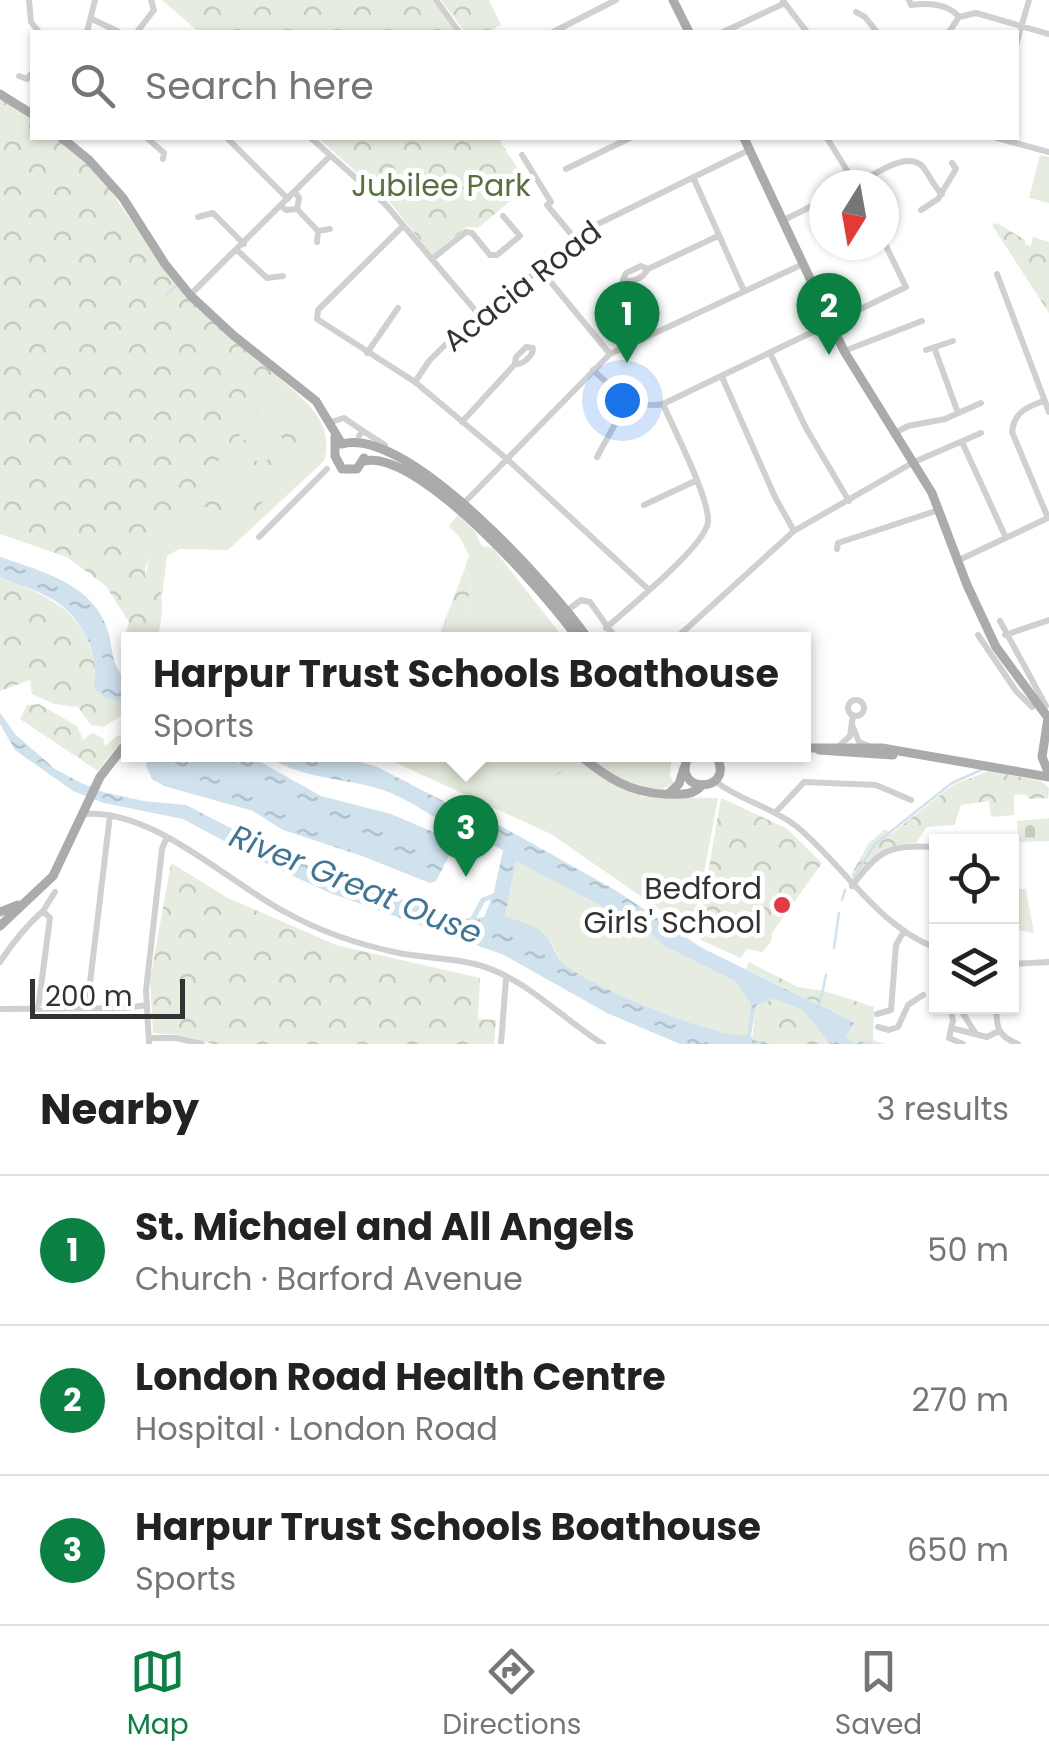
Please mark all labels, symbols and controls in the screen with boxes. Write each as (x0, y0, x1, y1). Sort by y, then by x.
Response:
search box (30, 30, 1019, 140)
icon: search (65, 58, 120, 113)
text: Search here (145, 59, 374, 112)
park label: Jubilee Park (351, 164, 531, 207)
north arrow (809, 170, 899, 260)
street label: Acacia Road (434, 210, 610, 362)
pin: 2 (796, 272, 862, 355)
pin: 1 (594, 280, 660, 363)
your location (597, 375, 648, 426)
popup (121, 632, 811, 762)
text: Harpur Trust Schools Boathouse (153, 647, 779, 700)
text: Sports (153, 703, 254, 748)
pin: 3 (434, 794, 498, 877)
water label: River Great Ouse (223, 813, 489, 955)
map controls (929, 834, 1019, 1014)
button: locate (929, 834, 1019, 924)
place label: Bedford Girls' School (583, 867, 762, 944)
marker: Bedford Girls' School (771, 894, 793, 916)
button: layers (929, 924, 1019, 1014)
scale bar (30, 974, 185, 1018)
text: 200 m (45, 977, 133, 1016)
text: Nearby (40, 1080, 199, 1139)
text: 3 results (876, 1086, 1009, 1131)
text: St. Michael and All Angels (135, 1200, 635, 1253)
text: 1 (66, 1227, 79, 1272)
text: 50 m (927, 1227, 1009, 1272)
text: Church · Barford Avenue (135, 1256, 523, 1301)
text: London Road Health Centre (135, 1350, 666, 1403)
text: 2 (63, 1377, 82, 1422)
text: 270 m (912, 1377, 1009, 1422)
text: Hospital · London Road (135, 1406, 498, 1451)
text: Harpur Trust Schools Boathouse (135, 1500, 761, 1553)
text: 3 (63, 1527, 82, 1572)
text: 650 m (907, 1527, 1009, 1572)
text: Sports (135, 1556, 236, 1601)
tab: Map (127, 1644, 189, 1746)
tab: Directions (442, 1644, 581, 1746)
tab: Saved (835, 1644, 922, 1746)

